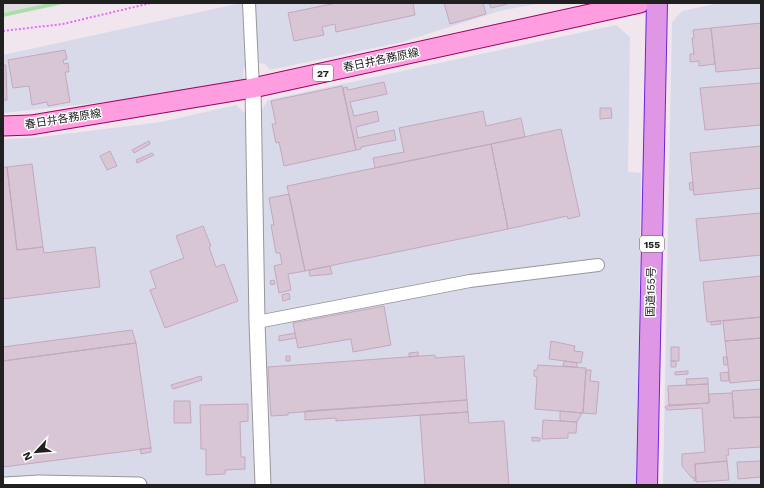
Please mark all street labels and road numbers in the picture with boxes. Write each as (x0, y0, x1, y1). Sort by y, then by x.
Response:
street label: 春日井各務原線 (342, 46, 420, 74)
road number: 27 (313, 65, 333, 81)
street label: 春日井各務原線 (24, 107, 102, 131)
road number: 155 (640, 236, 664, 252)
street label: 国道155号 (644, 267, 658, 317)

